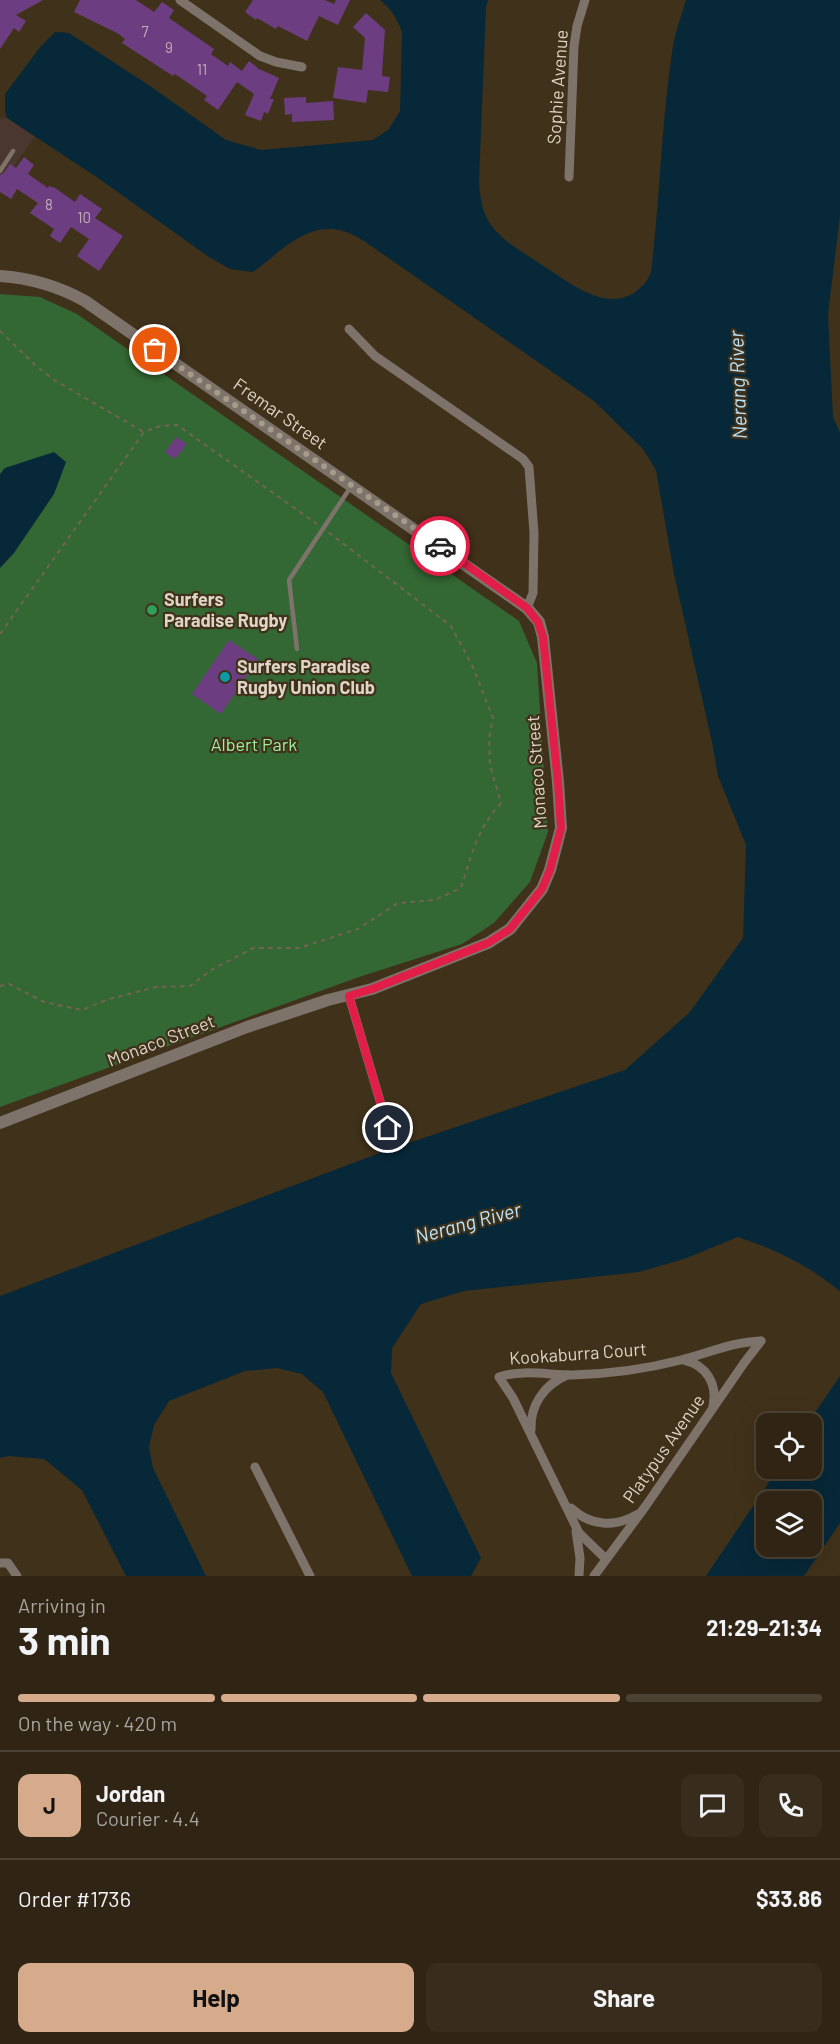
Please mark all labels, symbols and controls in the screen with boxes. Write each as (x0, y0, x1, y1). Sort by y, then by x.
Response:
house number: 7 (141, 22, 149, 40)
street label: Sophie Avenue (542, 29, 572, 145)
house number: 9 (165, 38, 173, 56)
house number: 11 (197, 60, 207, 78)
house number: 8 (45, 195, 53, 213)
house number: 10 (77, 208, 91, 226)
pin (129, 324, 180, 375)
water label: Nerang River (723, 329, 751, 440)
icon: bag (138, 333, 171, 366)
street label: Fremar Street (229, 373, 332, 454)
courier (410, 516, 470, 576)
icon: car (424, 530, 457, 563)
place label: Surfers Paradise Rugby (164, 588, 287, 631)
marker: Surfers Paradise Rugby (145, 603, 159, 617)
place label: Surfers Paradise Rugby Union Club (237, 655, 375, 698)
marker: Surfers Paradise Rugby Union Club (218, 670, 232, 684)
street label: Monaco Street (521, 715, 551, 829)
park label: Albert Park (211, 733, 297, 755)
street label: Monaco Street (104, 1009, 218, 1071)
pin (362, 1102, 413, 1153)
icon: home (371, 1111, 404, 1144)
water label: Nerang River (412, 1196, 524, 1248)
street label: Kookaburra Court (509, 1337, 647, 1369)
street label: Platypus Avenue (618, 1390, 709, 1507)
map controls (756, 1413, 822, 1557)
button: locate (756, 1413, 822, 1479)
button: layers (756, 1491, 822, 1557)
text: Arriving in (18, 1593, 106, 1617)
text: 21:29–21:34 (706, 1614, 822, 1640)
text: 3 min (18, 1616, 111, 1663)
text: On the way · 420 m (18, 1711, 177, 1735)
button: chat (681, 1774, 744, 1837)
button: phone (759, 1774, 822, 1837)
text: Jordan (96, 1780, 165, 1806)
text: J (43, 1792, 56, 1818)
text: Courier · 4.4 (96, 1806, 200, 1830)
text: Order #1736 (18, 1885, 131, 1911)
text: $33.86 (756, 1885, 822, 1911)
button: Help (18, 1963, 414, 2032)
button: Share (426, 1963, 822, 2032)

